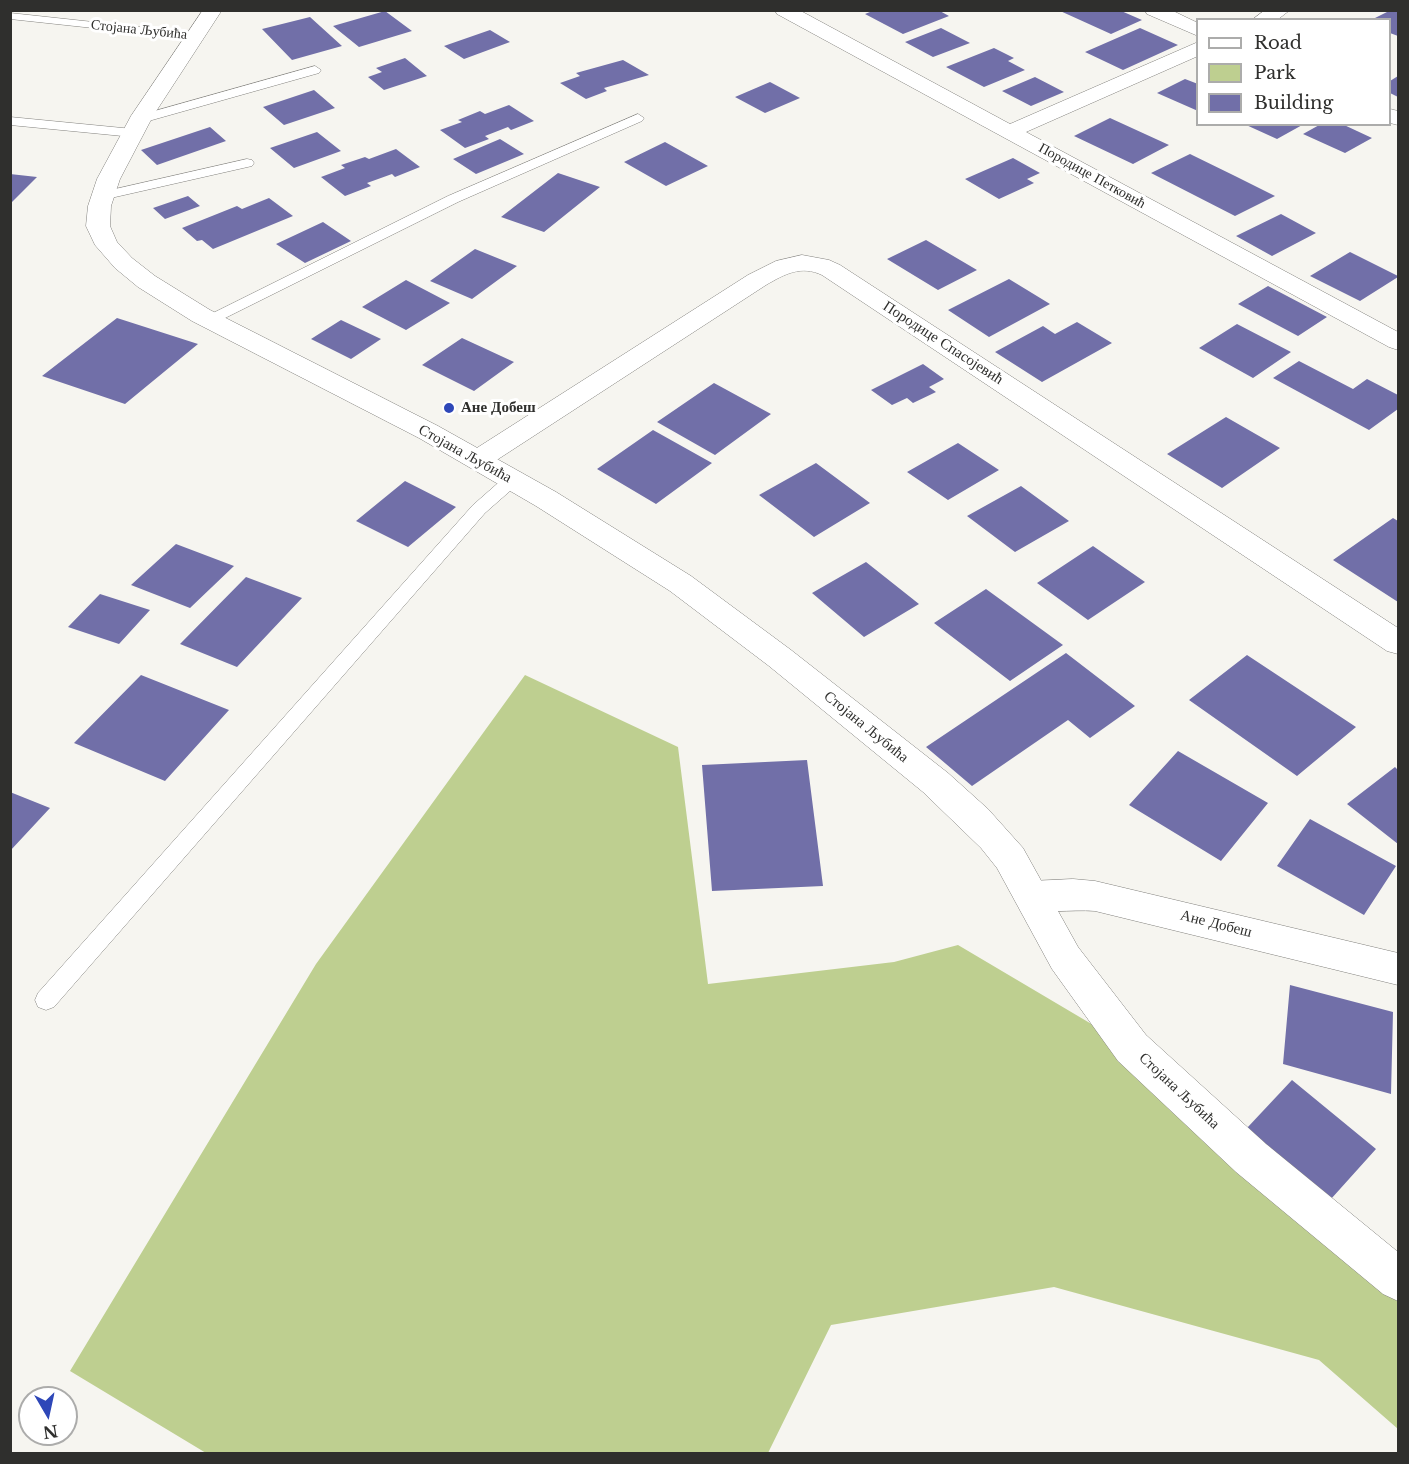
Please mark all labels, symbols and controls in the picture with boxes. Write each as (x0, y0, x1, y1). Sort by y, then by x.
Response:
street label: Стојана Љубића (90, 17, 188, 43)
legend (1196, 18, 1391, 126)
text: Road (1254, 32, 1302, 54)
text: Park (1254, 62, 1296, 84)
text: Building (1254, 92, 1333, 114)
street label: Породице Петковић (1036, 140, 1148, 212)
street label: Породице Спасојевић (879, 297, 1007, 389)
place label: Ане Добеш (461, 399, 536, 417)
marker: Ане Добеш (442, 401, 456, 415)
street label: Стојана Љубића (415, 421, 515, 487)
street label: Стојана Љубића (820, 687, 912, 767)
street label: Ане Добеш (1178, 906, 1254, 942)
street label: Стојана Љубића (1135, 1049, 1223, 1133)
north arrow (18, 1386, 78, 1446)
text: N (42, 1421, 60, 1443)

